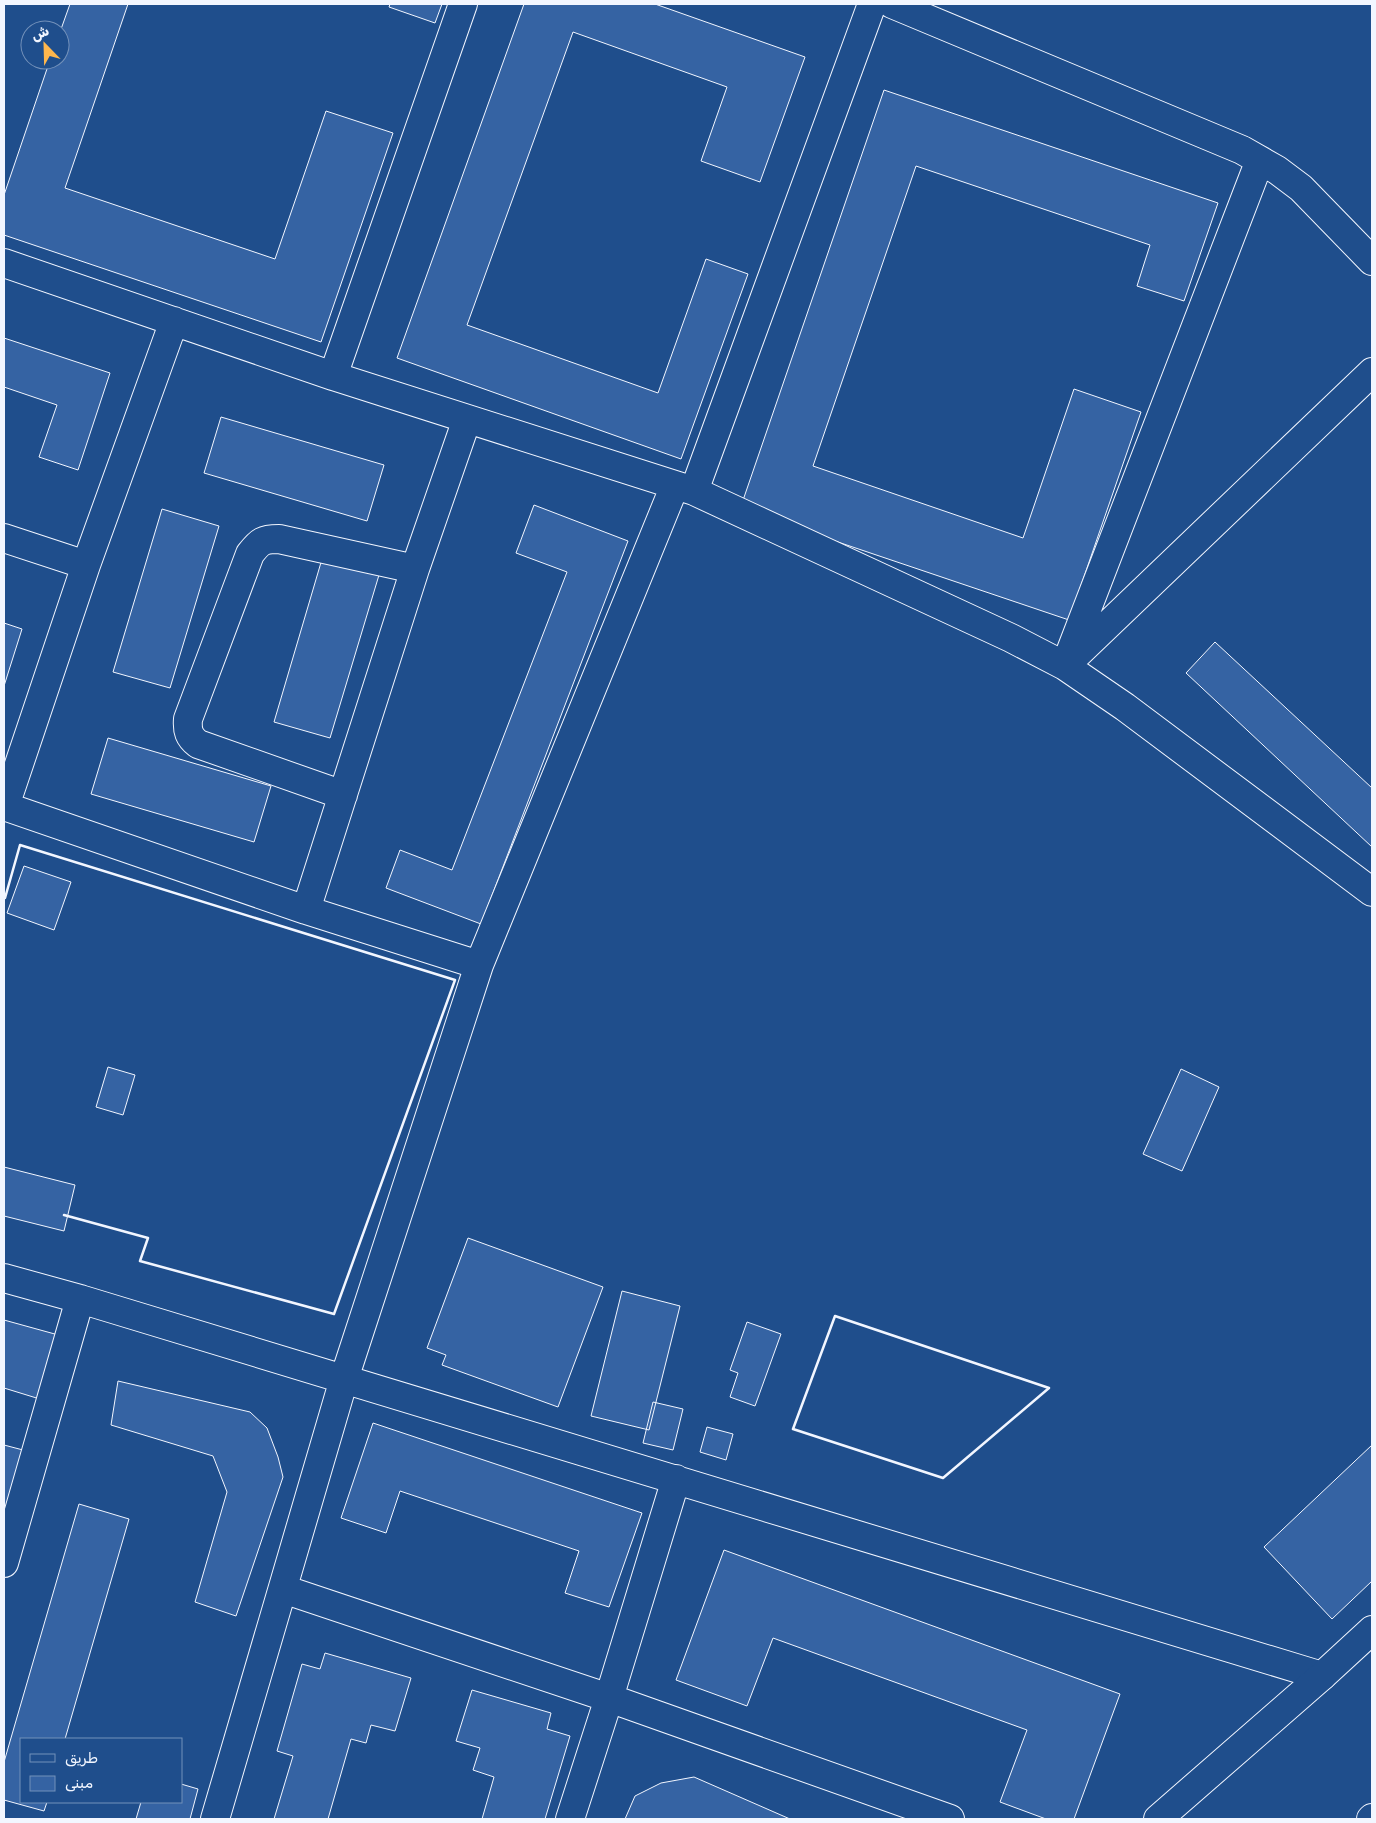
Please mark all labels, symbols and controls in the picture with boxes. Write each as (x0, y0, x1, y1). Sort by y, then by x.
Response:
north arrow (20, 20, 70, 70)
text: ش (29, 22, 52, 45)
legend (20, 1738, 182, 1803)
text: طريق (65, 1749, 98, 1767)
text: مبنى (65, 1774, 93, 1792)

